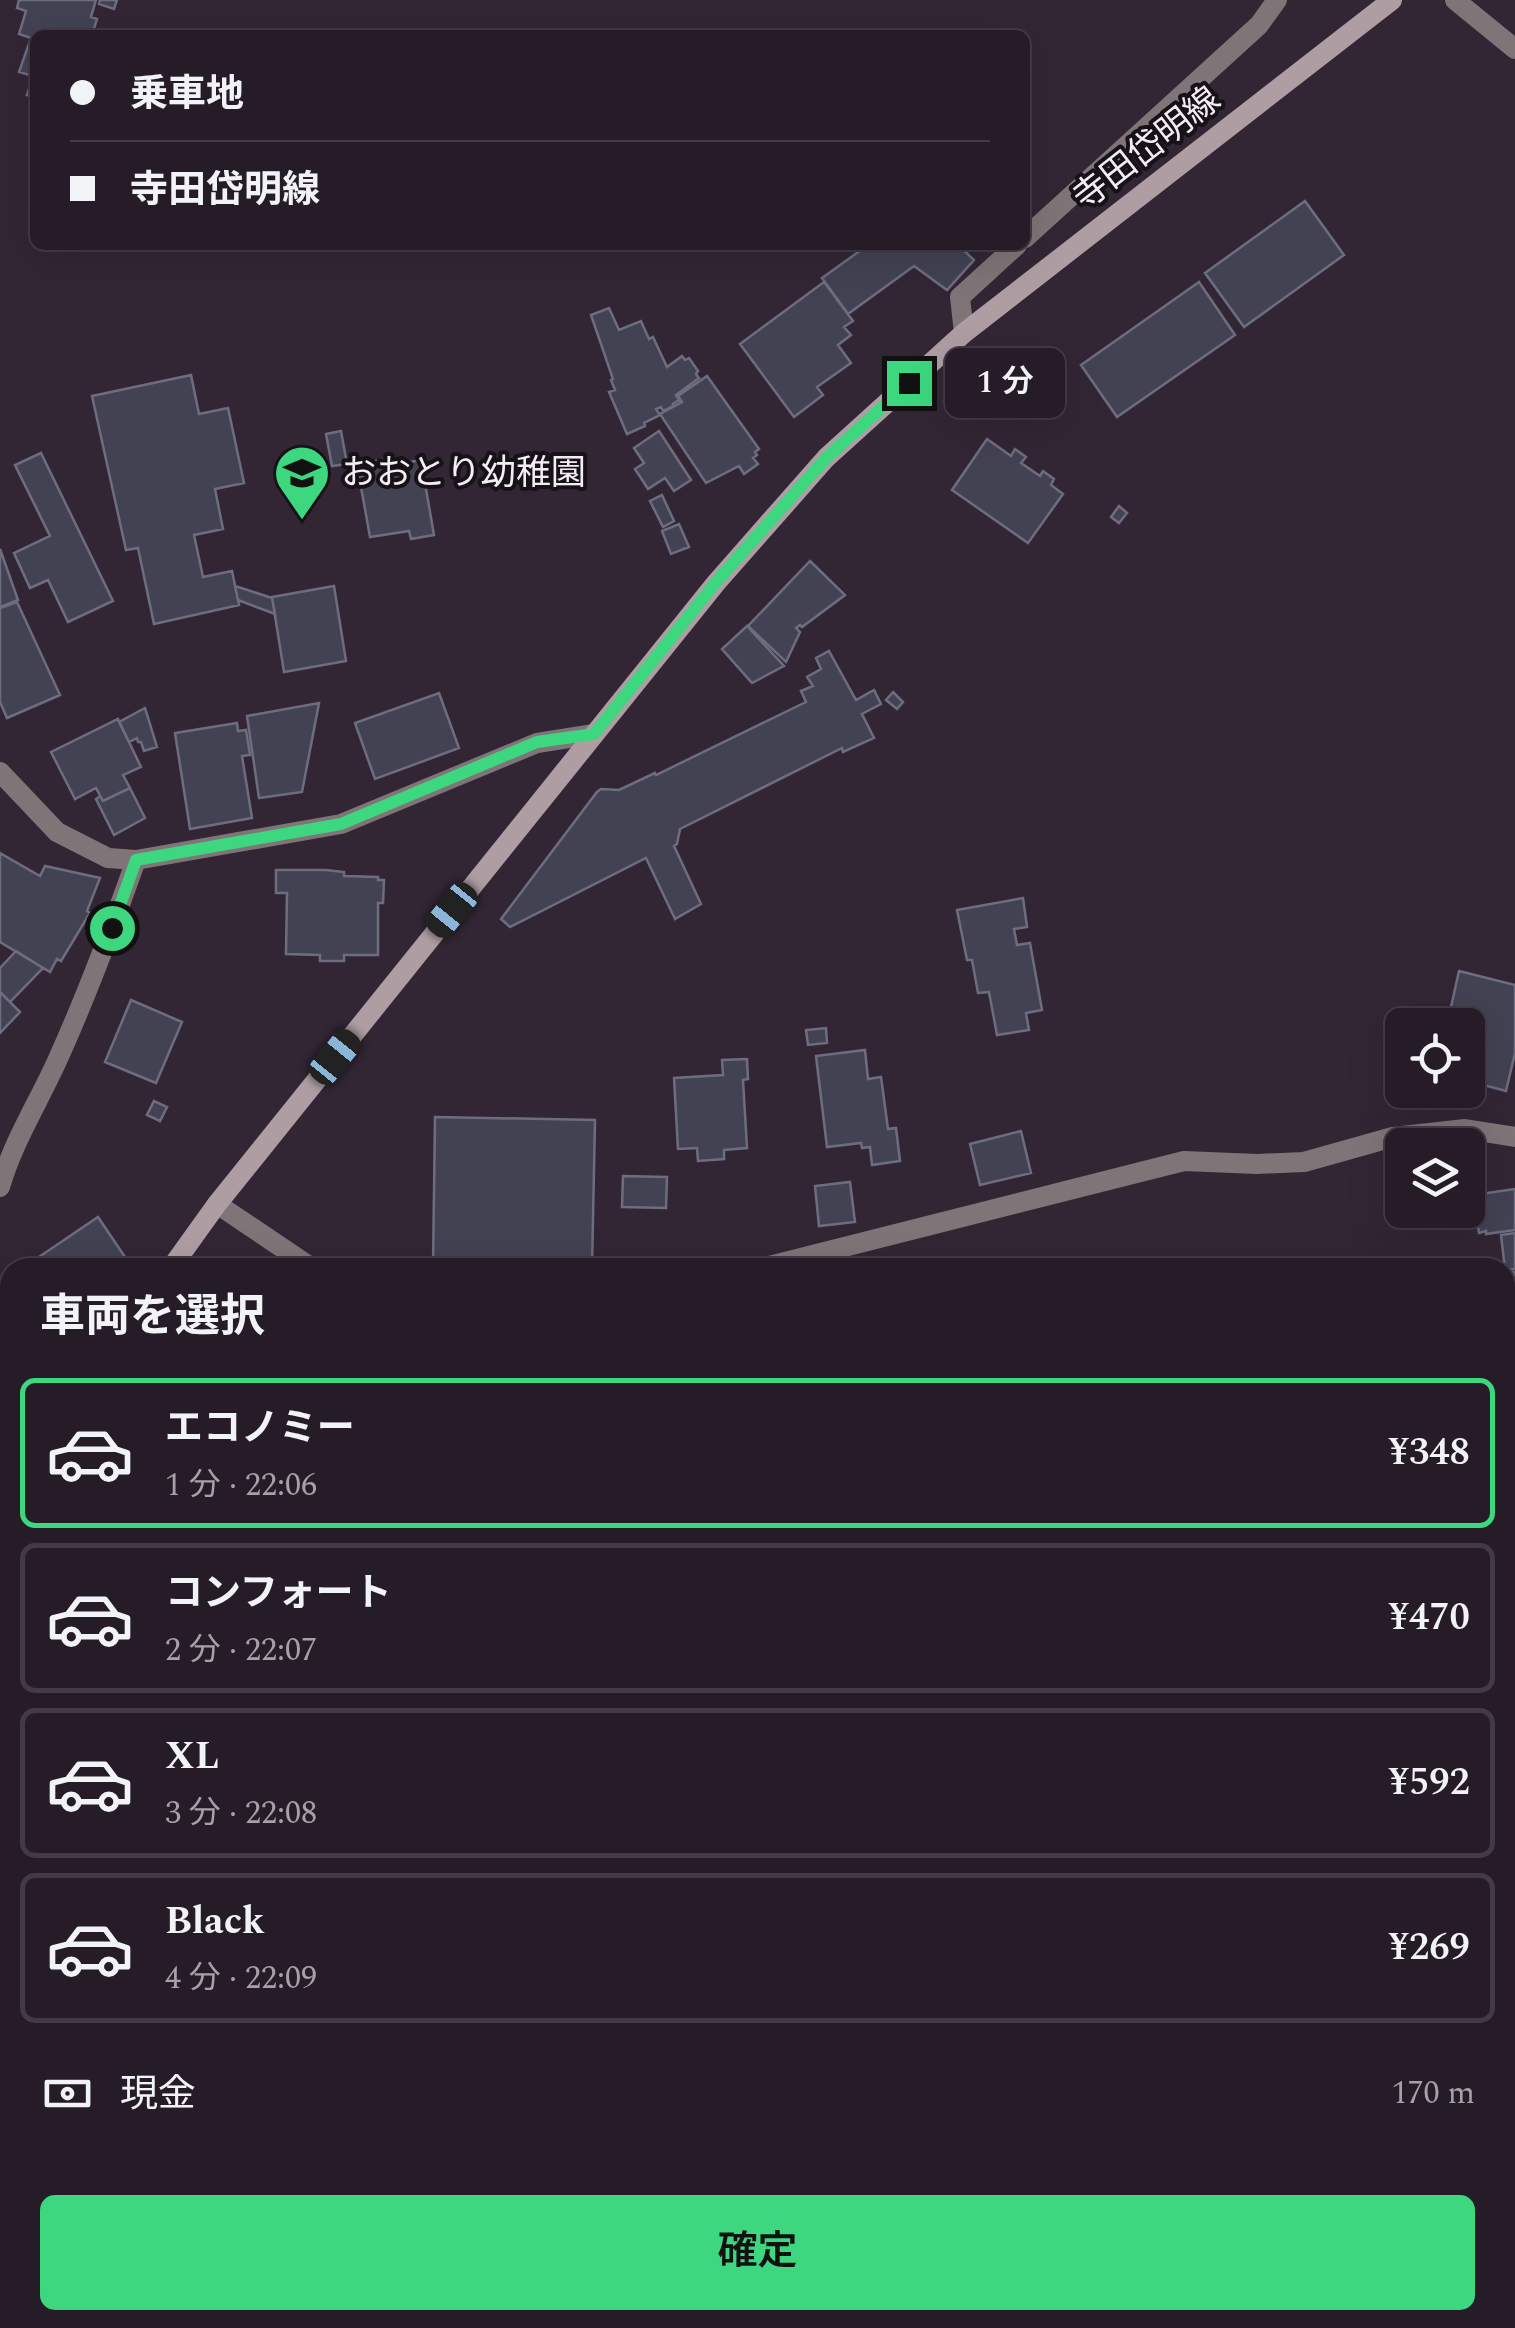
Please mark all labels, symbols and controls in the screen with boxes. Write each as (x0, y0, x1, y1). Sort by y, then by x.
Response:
text: 乗車地 (130, 66, 244, 124)
street label: 寺田岱明線 (1062, 74, 1232, 224)
text: 寺田岱明線 (130, 162, 320, 220)
callout: 1 分 (944, 348, 1064, 418)
text: 1 分 (976, 358, 1034, 407)
route end (887, 361, 932, 406)
school or university icon: おおとり幼稚園 (272, 443, 332, 522)
place label: おおとり幼稚園 (341, 447, 586, 500)
car (421, 877, 483, 943)
route start (90, 906, 135, 951)
map controls (1385, 1008, 1485, 1228)
button: locate (1385, 1008, 1485, 1108)
car (304, 1024, 366, 1090)
button: layers (1385, 1128, 1485, 1228)
text: 車両を選択 (40, 1283, 265, 1352)
text: エコノミー (165, 1400, 355, 1458)
icon: car (45, 1408, 135, 1498)
text: ¥348 (1389, 1424, 1470, 1482)
text: 1 分 · 22:06 (165, 1461, 317, 1510)
text: コンフォート (165, 1565, 392, 1623)
icon: car (45, 1573, 135, 1663)
text: ¥470 (1389, 1589, 1470, 1647)
text: 2 分 · 22:07 (165, 1626, 317, 1675)
text: XL (165, 1728, 219, 1786)
icon: car (45, 1738, 135, 1828)
text: ¥592 (1389, 1754, 1470, 1812)
text: 3 分 · 22:08 (165, 1789, 317, 1838)
text: Black (165, 1893, 265, 1951)
icon: car (45, 1903, 135, 1993)
text: ¥269 (1389, 1919, 1470, 1977)
text: 4 分 · 22:09 (165, 1954, 317, 2003)
icon: cash (40, 2066, 95, 2121)
text: 現金 (120, 2066, 196, 2124)
text: 170 m (1391, 2069, 1475, 2118)
button: 確定 (40, 2195, 1475, 2310)

